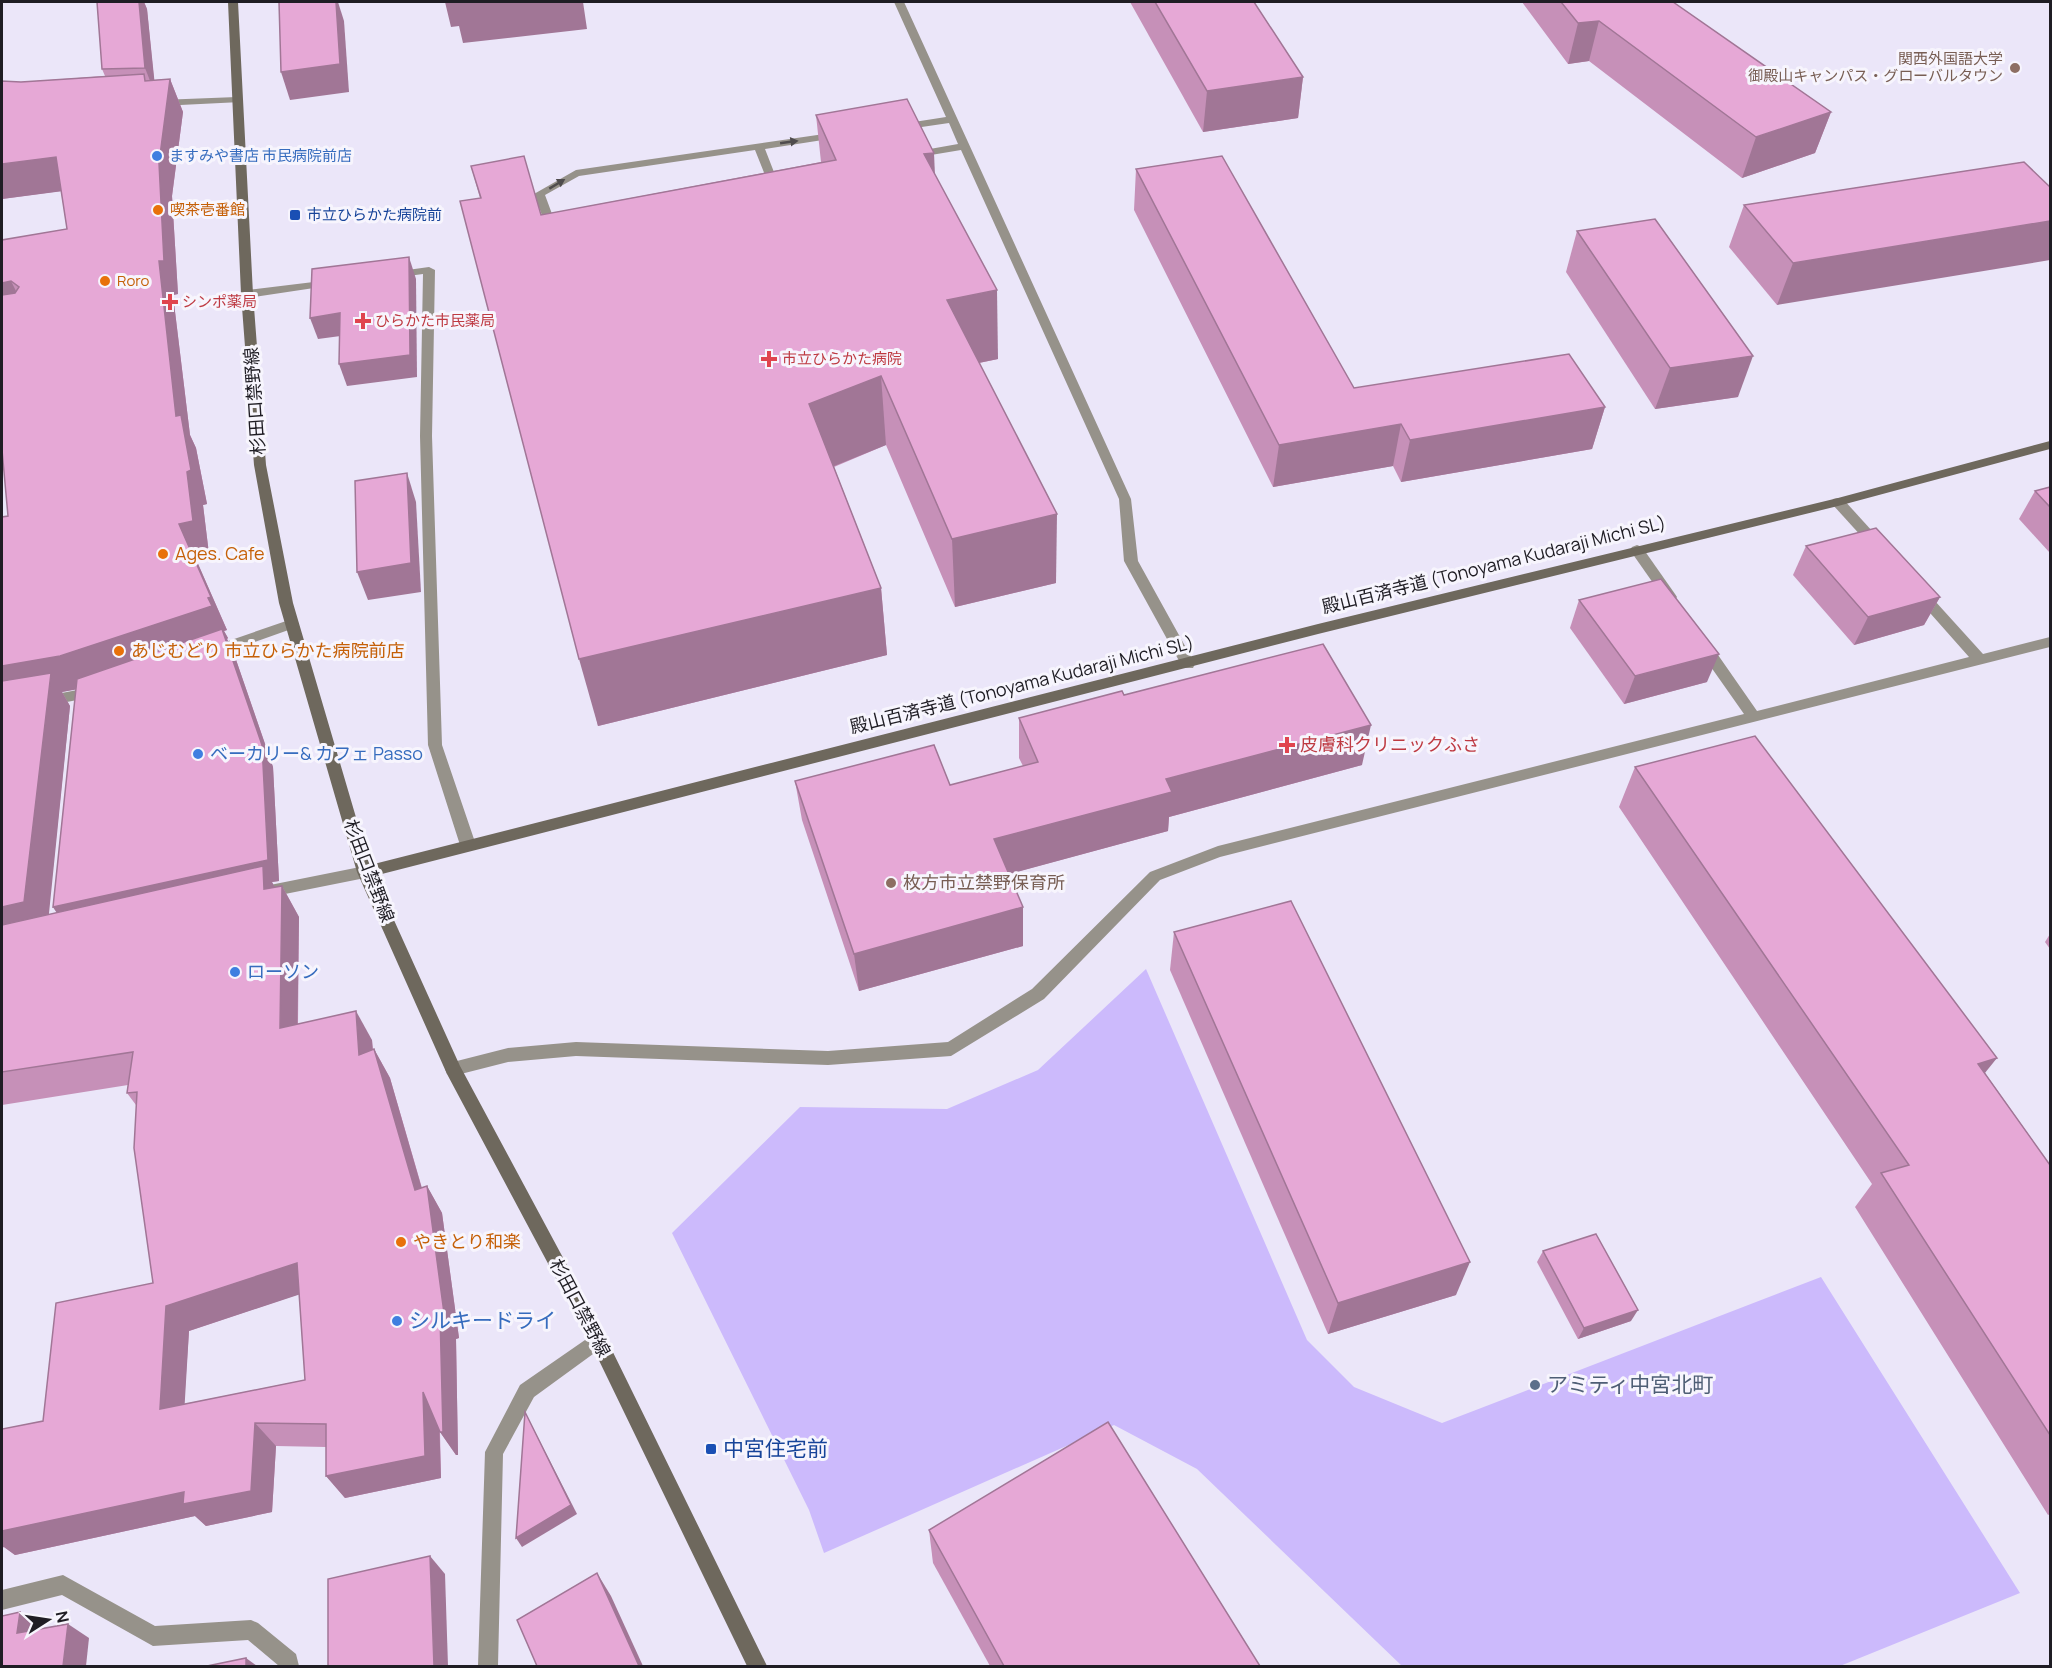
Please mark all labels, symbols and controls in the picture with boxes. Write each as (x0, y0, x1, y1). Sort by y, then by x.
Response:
place label: 関西外国語大学 御殿山キャンパス・グローバルタウン (1748, 48, 2003, 86)
marker: 関西外国語大学 御殿山キャンパス・グローバルタウン (2008, 61, 2022, 75)
one-way arrow (780, 138, 799, 147)
place label: ますみや書店 市民病院前店 (169, 145, 352, 166)
marker: ますみや書店 市民病院前店 (150, 149, 164, 163)
one-way arrow (549, 178, 565, 189)
place label: 喫茶壱番館 (170, 199, 245, 220)
marker: 喫茶壱番館 (151, 203, 165, 217)
place label: 市立ひらかた病院前 (307, 204, 442, 225)
marker: 市立ひらかた病院前 (288, 208, 302, 222)
place label: Roro (117, 270, 150, 291)
marker: Roro (98, 274, 112, 288)
place label: シンポ薬局 (182, 291, 257, 312)
marker: シンポ薬局 (163, 295, 177, 309)
place label: ひらかた市民薬局 (375, 310, 495, 331)
marker: ひらかた市民薬局 (356, 314, 370, 328)
street label: 杉田口禁野線 (238, 346, 270, 456)
place label: 市立ひらかた病院 (782, 348, 902, 369)
marker: 市立ひらかた病院 (760, 350, 778, 368)
street label: 殿山百済寺道 (Tonoyama Kudaraji Michi SL) (1319, 510, 1668, 618)
place label: Ages. Cafe (175, 541, 265, 565)
marker: Ages. Cafe (156, 547, 170, 561)
street label: 殿山百済寺道 (Tonoyama Kudaraji Michi SL) (847, 630, 1196, 738)
place label: あじむどり 市立ひらかた病院前店 (131, 638, 405, 662)
marker: あじむどり 市立ひらかた病院前店 (112, 644, 126, 658)
place label: 皮膚科クリニックふさ (1300, 732, 1480, 756)
marker: 皮膚科クリニックふさ (1278, 736, 1296, 754)
place label: ベーカリー& カフェ Passo (210, 741, 423, 765)
marker: ベーカリー& カフェ Passo (191, 747, 205, 761)
street label: 杉田口禁野線 (339, 816, 400, 925)
place label: 枚方市立禁野保育所 (903, 870, 1065, 894)
marker: 枚方市立禁野保育所 (884, 876, 898, 890)
place label: ローソン (247, 959, 319, 983)
marker: ローソン (228, 965, 242, 979)
place label: やきとり和楽 (413, 1229, 521, 1253)
marker: やきとり和楽 (394, 1235, 408, 1249)
street label: 杉田口禁野線 (545, 1254, 617, 1361)
place label: シルキードライ (409, 1306, 556, 1334)
marker: シルキードライ (390, 1314, 404, 1328)
place label: アミティ中宮北町 (1547, 1370, 1713, 1398)
marker: アミティ中宮北町 (1528, 1378, 1542, 1392)
place label: 中宮住宅前 (723, 1434, 828, 1462)
marker: 中宮住宅前 (704, 1442, 718, 1456)
north arrow (18, 1590, 78, 1650)
text: N (51, 1609, 75, 1625)

